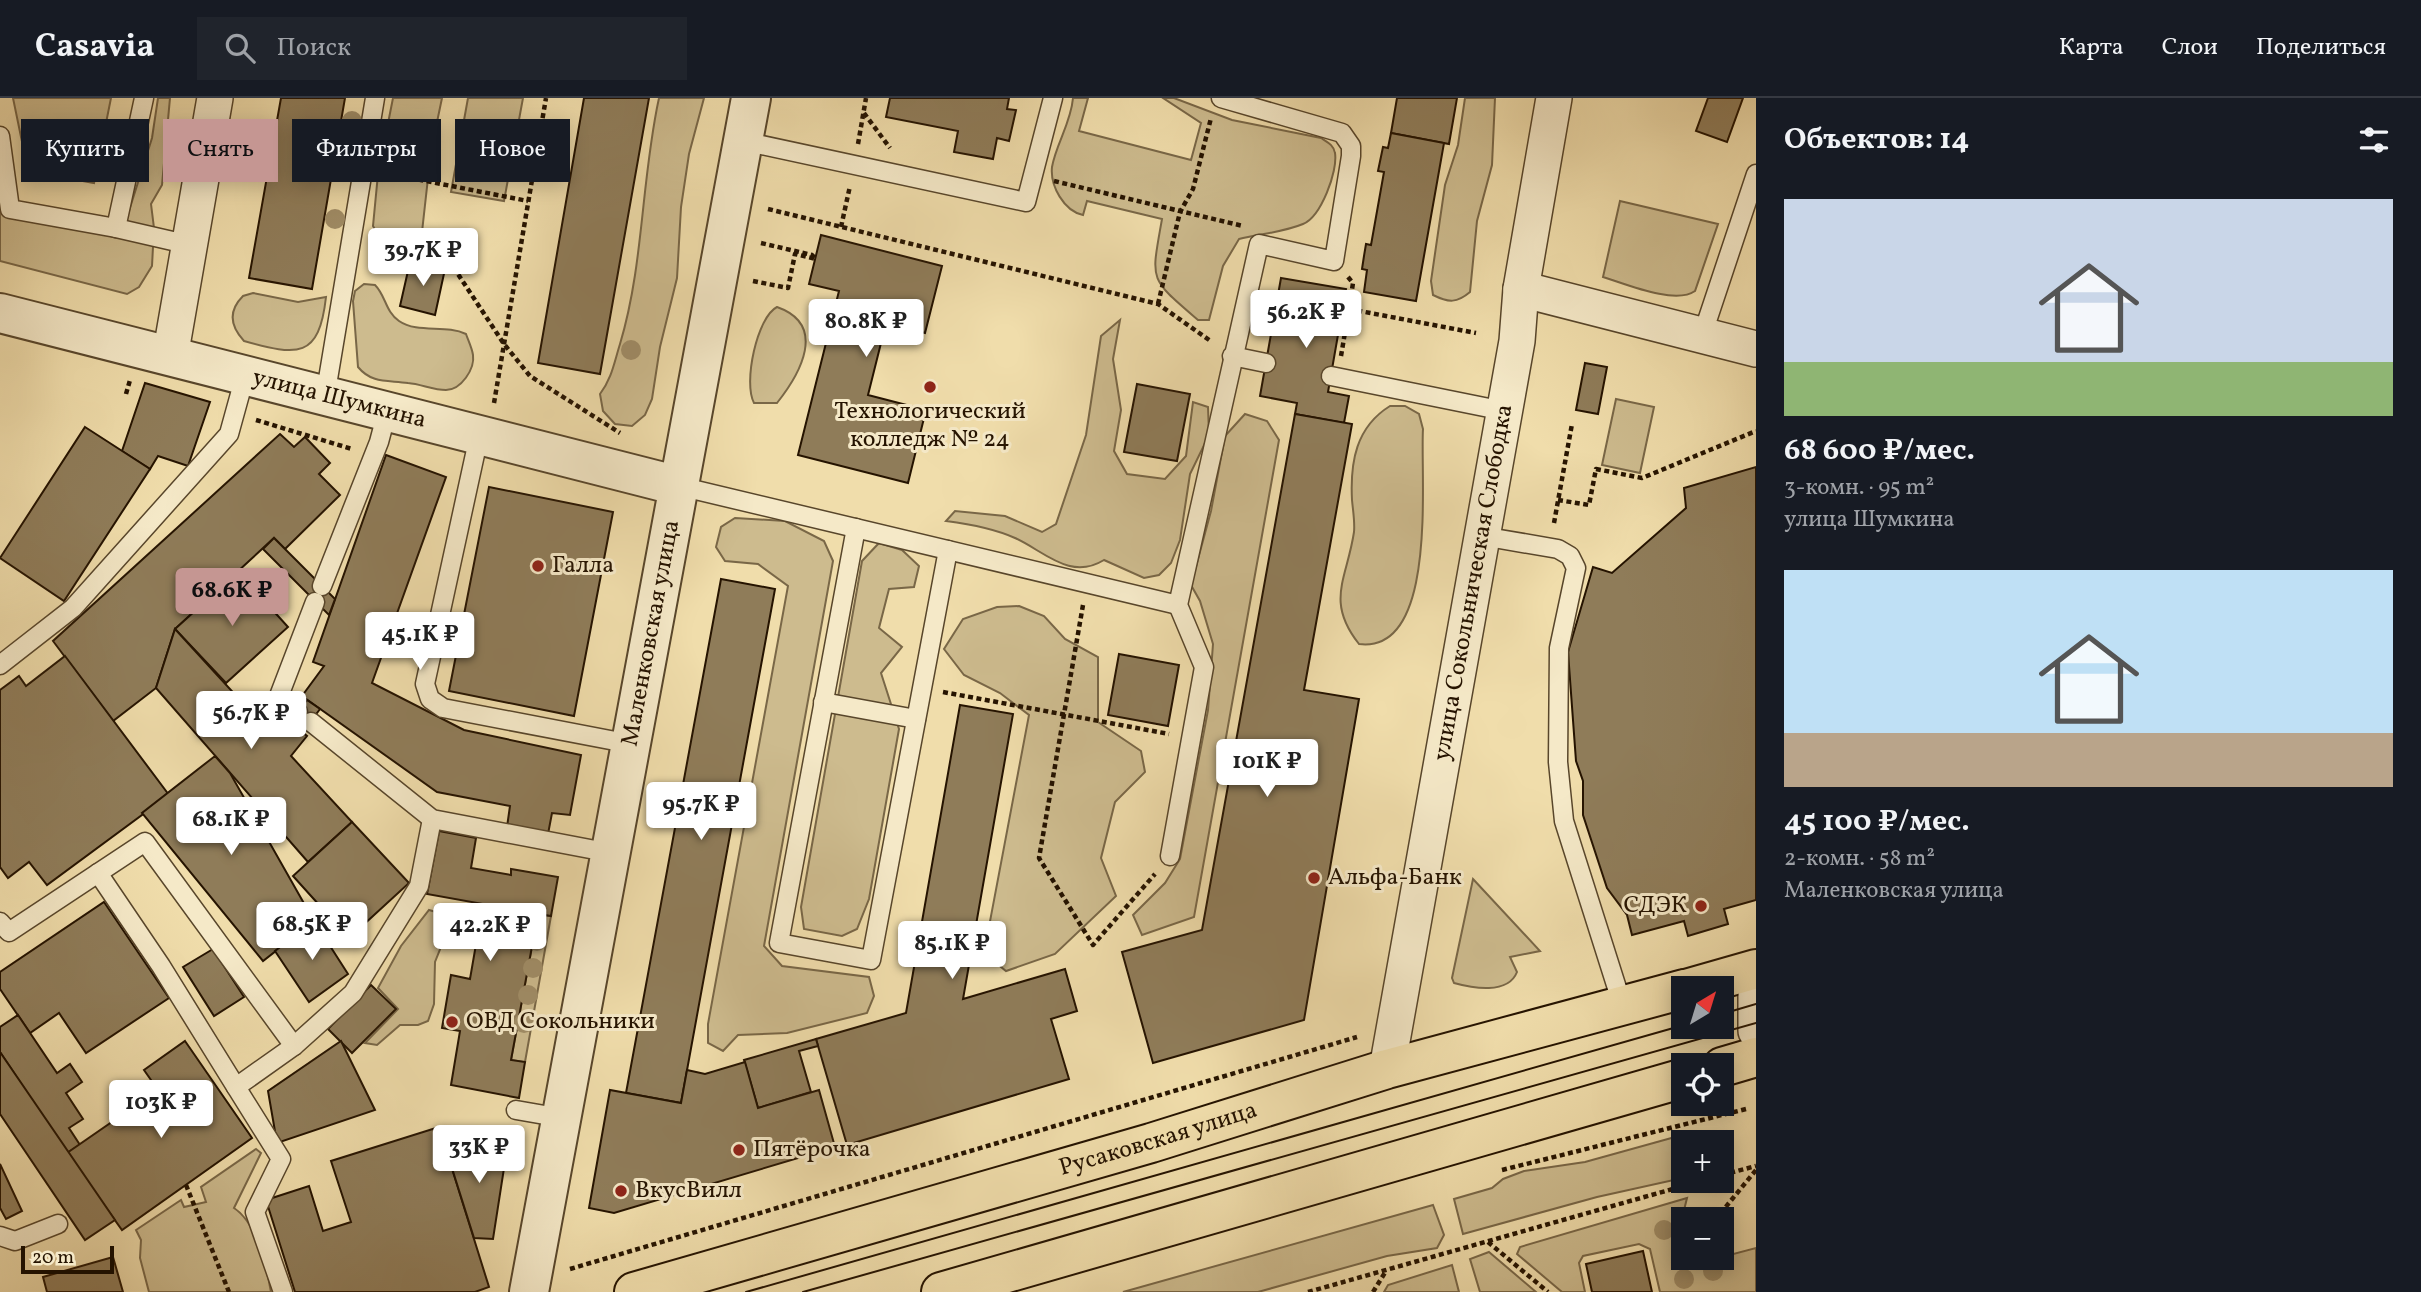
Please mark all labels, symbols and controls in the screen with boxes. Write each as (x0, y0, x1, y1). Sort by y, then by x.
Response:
search box (197, 17, 687, 80)
text: Casavia (35, 25, 155, 71)
icon: search (221, 29, 259, 67)
text: Поиск (277, 30, 351, 66)
text: Карта (2059, 31, 2124, 65)
text: Слои (2162, 31, 2218, 65)
text: Поделиться (2256, 31, 2386, 65)
chip: Купить (21, 119, 149, 182)
chip: Снять (163, 119, 278, 182)
chip: Фильтры (292, 119, 441, 182)
chip: Новое (455, 119, 570, 182)
text: Объектов: 14 (1784, 119, 1969, 161)
icon: filters (2355, 121, 2393, 159)
pin: 39.7K ₽ (358, 228, 488, 288)
text: 39.7K ₽ (384, 235, 462, 267)
icon: home (2026, 245, 2152, 371)
pin: 56.2K ₽ (1241, 290, 1371, 350)
text: 56.2K ₽ (1266, 297, 1346, 329)
pin: 80.8K ₽ (801, 300, 931, 359)
text: 80.8K ₽ (825, 306, 907, 338)
street label: улица Шумкина (249, 361, 430, 438)
marker: Технологический колледж № 24 (922, 379, 938, 395)
place label: Технологический колледж № 24 (834, 395, 1026, 457)
street label: улица Сокольническая Слободка (1425, 402, 1522, 764)
text: 68 600 ₽/мес. (1784, 430, 1975, 472)
text: 3-комн. · 95 m² (1784, 472, 1934, 504)
text: улица Шумкина (1784, 504, 1955, 536)
street label: Маленковская улица (614, 517, 689, 749)
place label: Галла (552, 549, 614, 583)
marker: Галла (530, 558, 546, 574)
pin: 68.6K ₽ (167, 568, 297, 628)
text: 68.6K ₽ (192, 575, 273, 607)
pin: 45.1K ₽ (355, 612, 485, 672)
icon: home (2026, 616, 2152, 742)
text: 45.1K ₽ (381, 619, 459, 651)
pin: 56.7K ₽ (186, 692, 316, 751)
text: 56.7K ₽ (212, 698, 290, 730)
pin: 101K ₽ (1210, 740, 1324, 799)
text: 101K ₽ (1232, 746, 1302, 778)
pin: 95.7K ₽ (636, 782, 766, 842)
text: 95.7K ₽ (662, 789, 740, 821)
pin: 68.1K ₽ (166, 798, 296, 857)
text: 45 100 ₽/мес. (1784, 801, 1970, 843)
text: 68.1K ₽ (192, 804, 270, 836)
text: 2-комн. · 58 m² (1784, 843, 1935, 875)
place label: Альфа-Банк (1328, 861, 1462, 895)
marker: Альфа-Банк (1306, 870, 1322, 886)
text: Маленковская улица (1784, 875, 2004, 907)
place label: СДЭК (1623, 889, 1687, 923)
marker: СДЭК (1693, 898, 1709, 914)
pin: 68.5K ₽ (247, 902, 377, 962)
pin: 42.2K ₽ (425, 904, 555, 963)
text: 68.5K ₽ (272, 909, 352, 941)
text: 42.2K ₽ (449, 910, 531, 942)
pin: 85.1K ₽ (887, 922, 1017, 981)
text: 85.1K ₽ (914, 928, 990, 960)
north arrow (1671, 976, 1734, 1040)
map controls (1671, 976, 1734, 1270)
place label: ОВД Сокольники (466, 1005, 655, 1039)
marker: ОВД Сокольники (444, 1014, 460, 1030)
button: locate (1671, 1053, 1734, 1116)
pin: 103K ₽ (104, 1080, 218, 1140)
text: 103K ₽ (125, 1087, 197, 1119)
street label: Русаковская улица (1055, 1094, 1262, 1186)
pin: 33K ₽ (430, 1126, 528, 1185)
button: + (1671, 1130, 1734, 1193)
text: 33K ₽ (449, 1132, 509, 1164)
place label: Пятёрочка (753, 1133, 871, 1167)
marker: Пятёрочка (731, 1142, 747, 1158)
place label: ВкусВилл (635, 1174, 742, 1208)
marker: ВкусВилл (613, 1183, 629, 1199)
button: − (1671, 1207, 1734, 1270)
scale bar (21, 1243, 114, 1275)
text: 20 m (32, 1245, 74, 1271)

